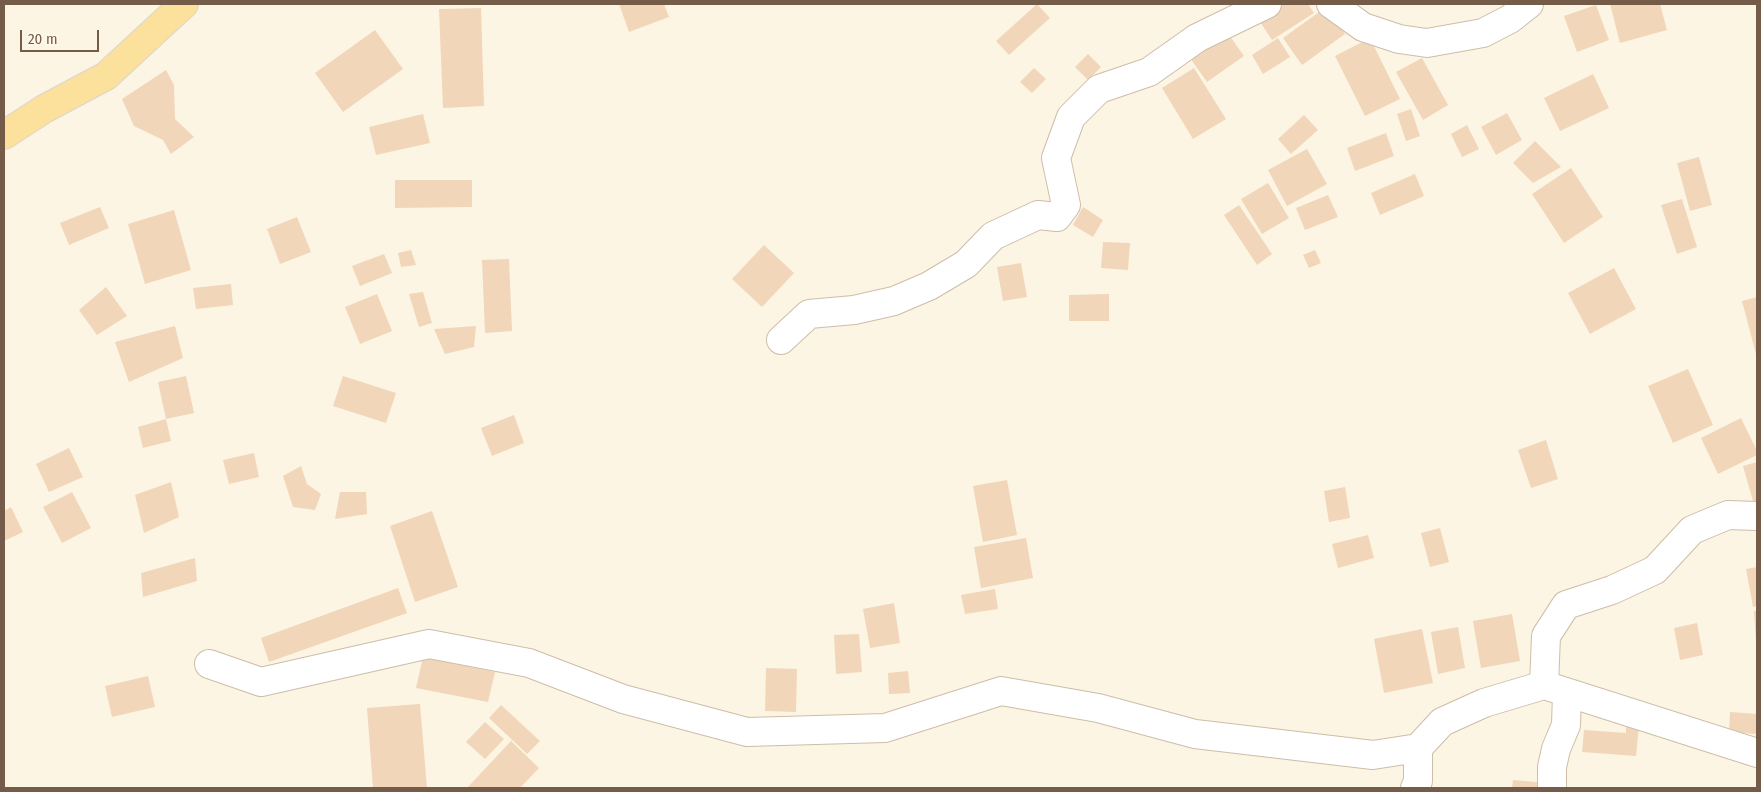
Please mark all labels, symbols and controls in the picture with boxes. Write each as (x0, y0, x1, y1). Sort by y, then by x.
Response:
scale bar (22, 20, 101, 52)
text: 20 m (28, 30, 58, 48)

